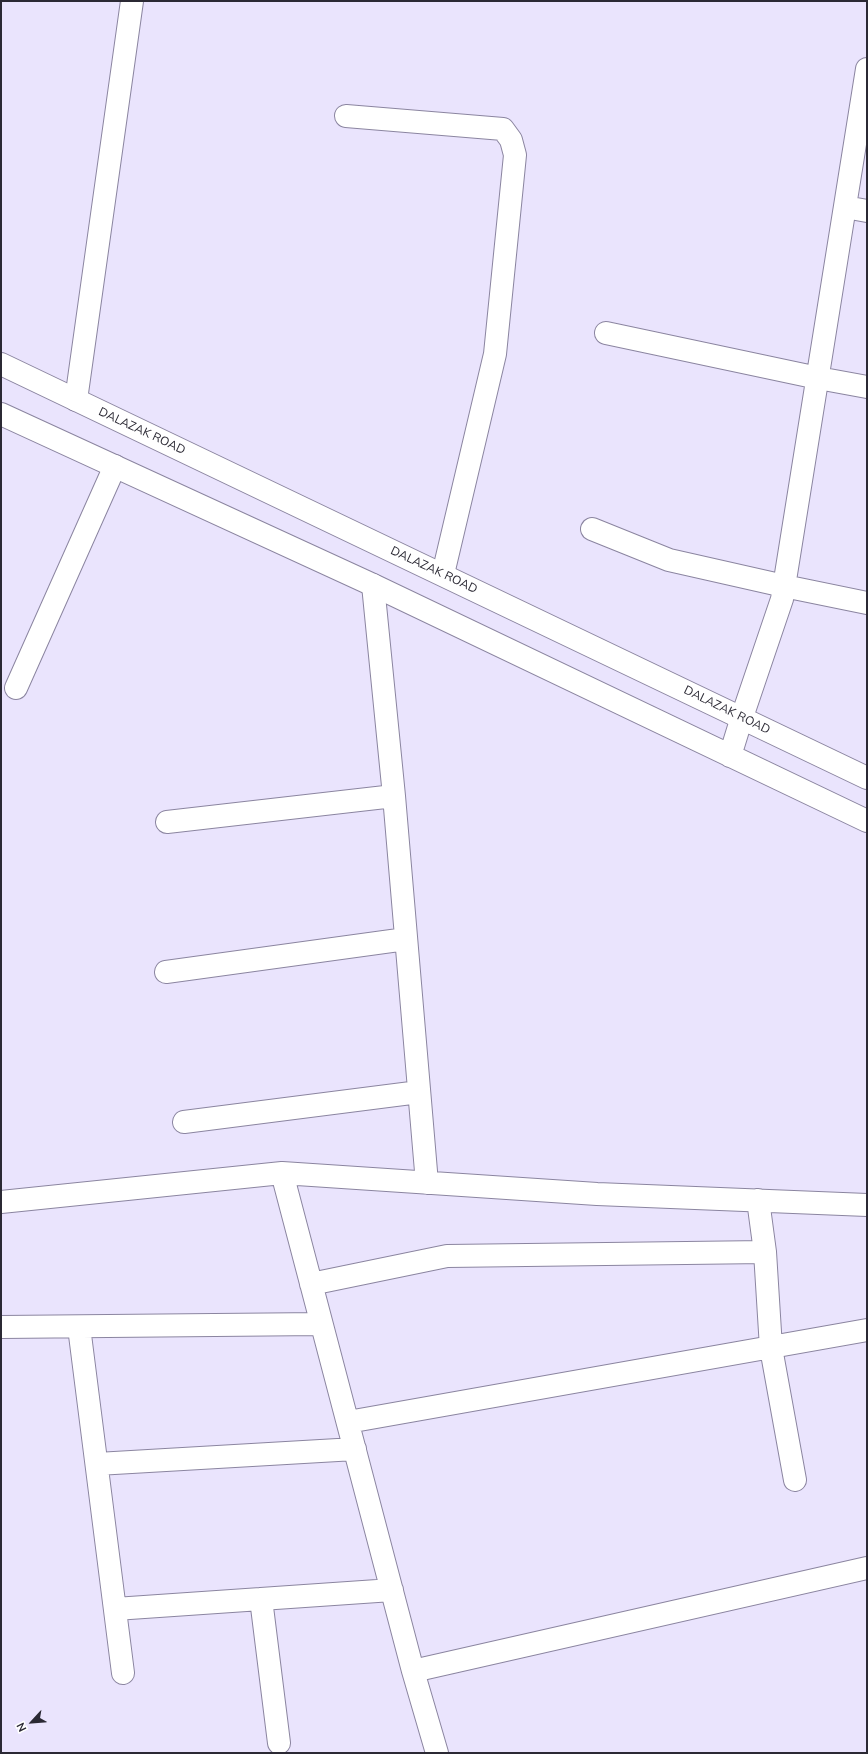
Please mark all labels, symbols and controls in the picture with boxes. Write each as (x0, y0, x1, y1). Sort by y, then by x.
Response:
street label: DALAZAK ROAD (96, 405, 188, 457)
street label: DALAZAK ROAD (388, 544, 480, 596)
street label: DALAZAK ROAD (681, 683, 773, 737)
north arrow (12, 1702, 52, 1742)
text: N (13, 1720, 29, 1734)

